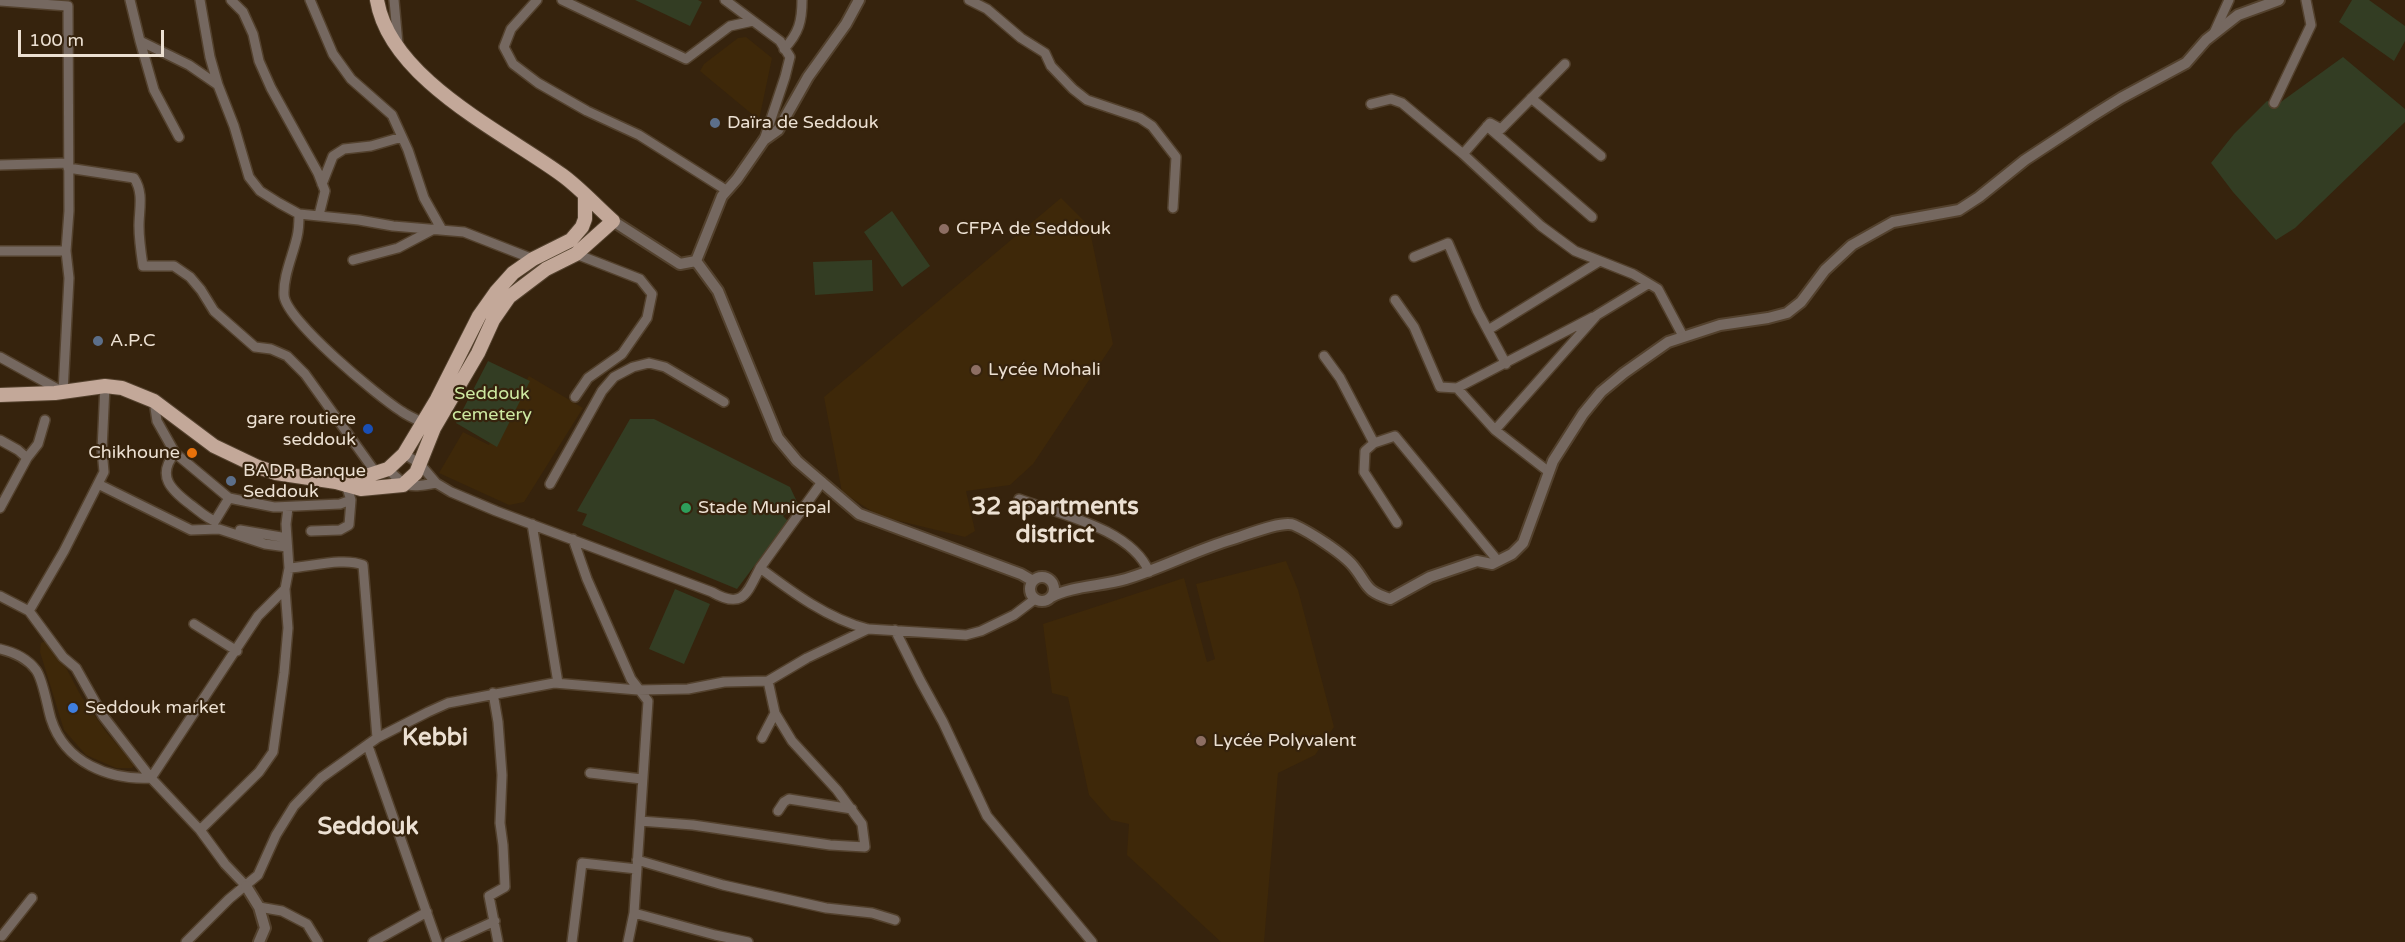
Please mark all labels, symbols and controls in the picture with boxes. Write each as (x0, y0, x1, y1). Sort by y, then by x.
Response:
scale bar (21, 18, 166, 56)
text: 100 m (29, 29, 84, 51)
place label: Daïra de Seddouk (727, 112, 879, 134)
marker: Daïra de Seddouk (708, 116, 722, 130)
place label: CFPA de Seddouk (956, 218, 1111, 240)
marker: CFPA de Seddouk (937, 222, 951, 236)
place label: A.P.C (110, 330, 156, 352)
marker: A.P.C (91, 334, 105, 348)
place label: Lycée Mohali (988, 359, 1101, 381)
marker: Lycée Mohali (969, 363, 983, 377)
park label: Seddouk cemetery (452, 383, 532, 426)
place label: gare routiere seddouk (246, 408, 356, 450)
marker: gare routiere seddouk (361, 422, 375, 436)
place label: Chikhoune (88, 442, 180, 464)
marker: Chikhoune (185, 446, 199, 460)
place label: BADR Banque Seddouk (243, 460, 366, 502)
marker: BADR Banque Seddouk (224, 474, 238, 488)
district label: 32 apartments district (971, 494, 1139, 550)
place label: Stade Municpal (698, 497, 831, 519)
marker: Stade Municpal (679, 501, 693, 515)
place label: Seddouk market (85, 697, 226, 719)
marker: Seddouk market (66, 701, 80, 715)
district label: Kebbi (402, 725, 468, 753)
place label: Lycée Polyvalent (1213, 730, 1356, 752)
marker: Lycée Polyvalent (1194, 734, 1208, 748)
district label: Seddouk (318, 814, 418, 842)

